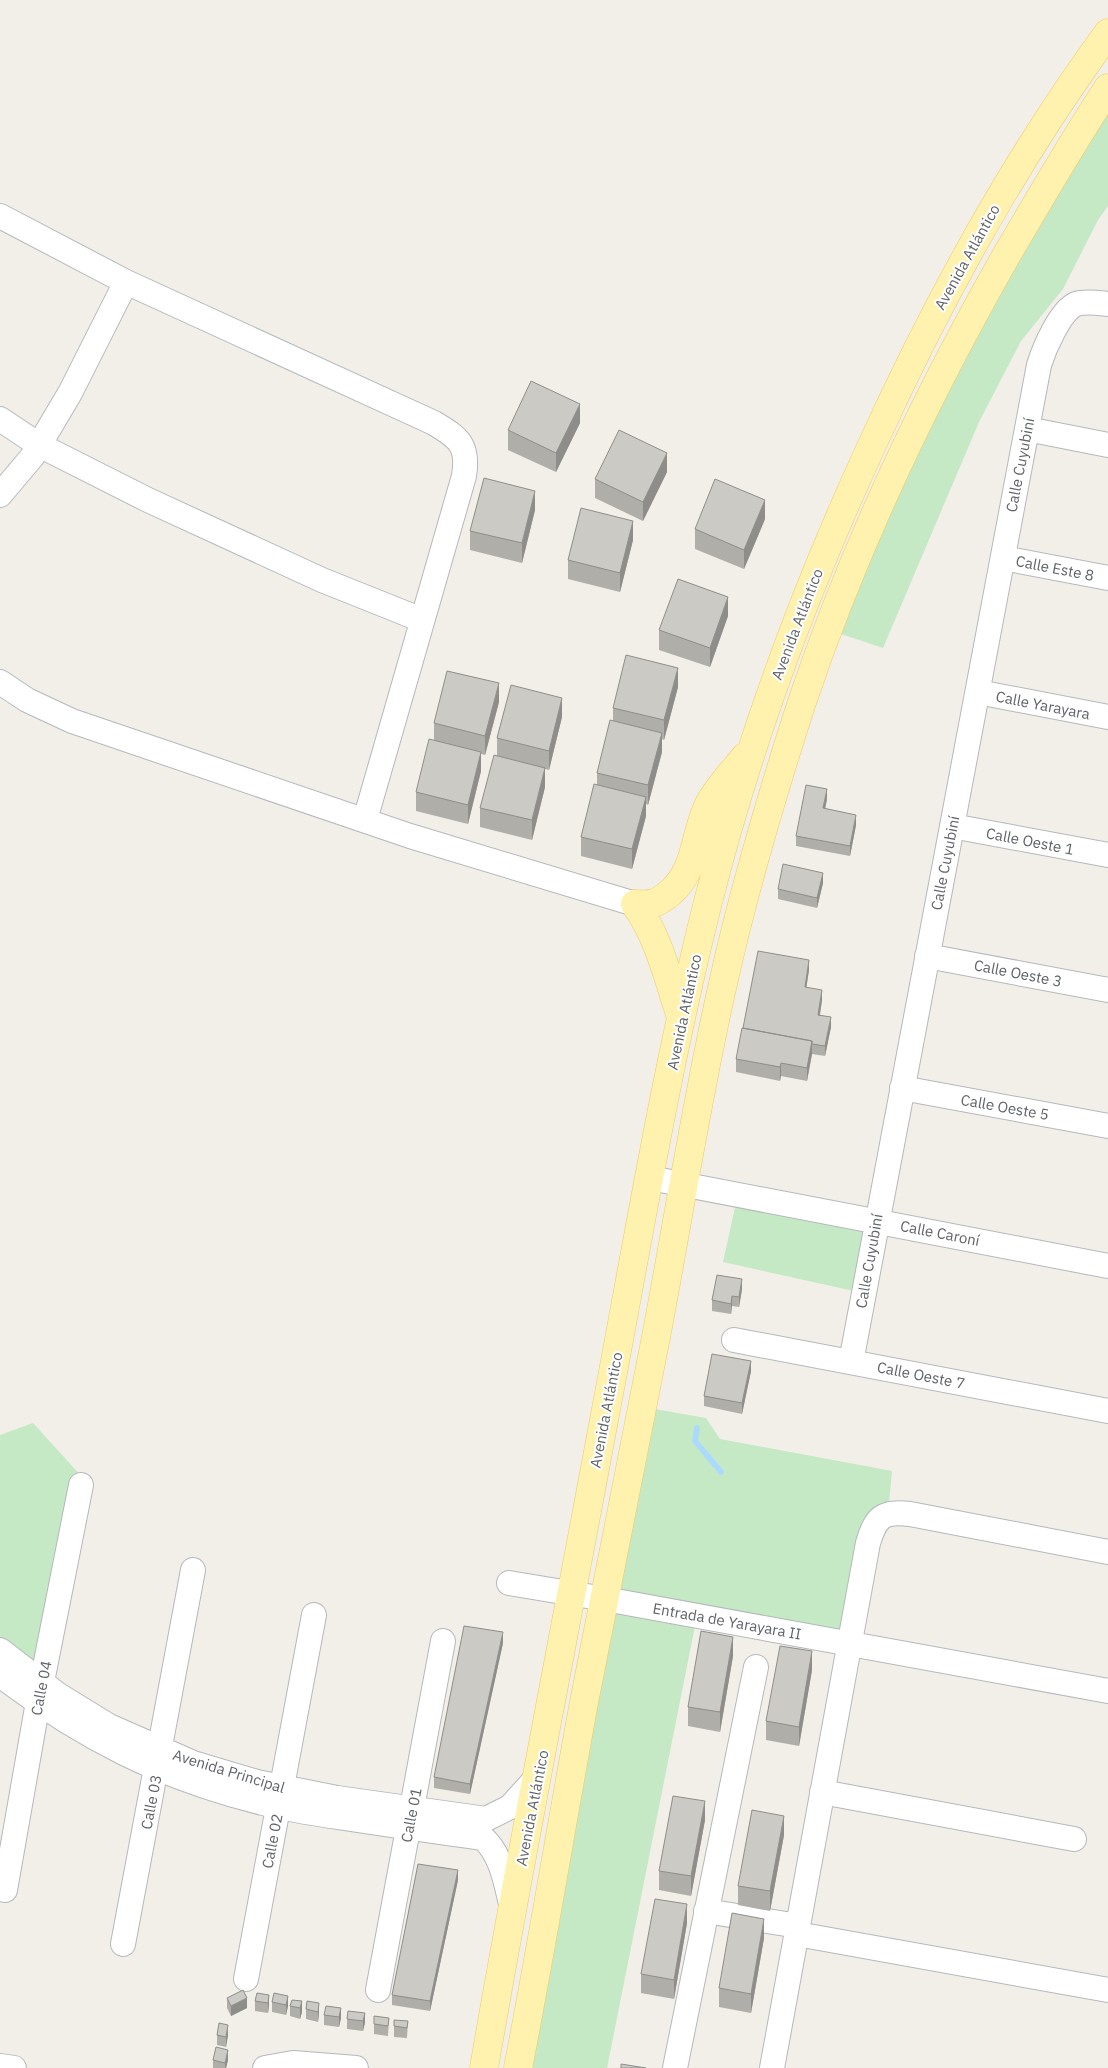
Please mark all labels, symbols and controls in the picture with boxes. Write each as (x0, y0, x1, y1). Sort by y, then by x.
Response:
street label: Avenida Atlántico (930, 201, 1004, 313)
street label: Calle Cuyubiní (1002, 416, 1039, 514)
street label: Calle Este 8 (1014, 551, 1096, 585)
street label: Avenida Atlántico (767, 566, 827, 682)
street label: Calle Yarayara (994, 687, 1092, 723)
street label: Calle Cuyubiní (927, 814, 964, 912)
street label: Calle Oeste 1 (984, 823, 1076, 859)
street label: Avenida Atlántico (662, 952, 706, 1072)
street label: Calle Oeste 3 (972, 955, 1064, 991)
street label: Calle Oeste 5 (959, 1090, 1051, 1124)
street label: Calle Cuyubiní (851, 1212, 887, 1310)
street label: Calle Caroní (899, 1216, 982, 1250)
street label: Avenida Atlántico (585, 1350, 627, 1470)
street label: Calle Oeste 7 (875, 1357, 967, 1393)
street label: Entrada de Yarayara II (651, 1599, 803, 1643)
street label: Calle 04 (26, 1659, 56, 1717)
street label: Avenida Principal (171, 1745, 287, 1797)
street label: Avenida Atlántico (511, 1748, 553, 1868)
street label: Calle 03 (136, 1773, 166, 1831)
street label: Calle 01 (396, 1786, 426, 1844)
street label: Calle 02 (257, 1812, 287, 1870)

